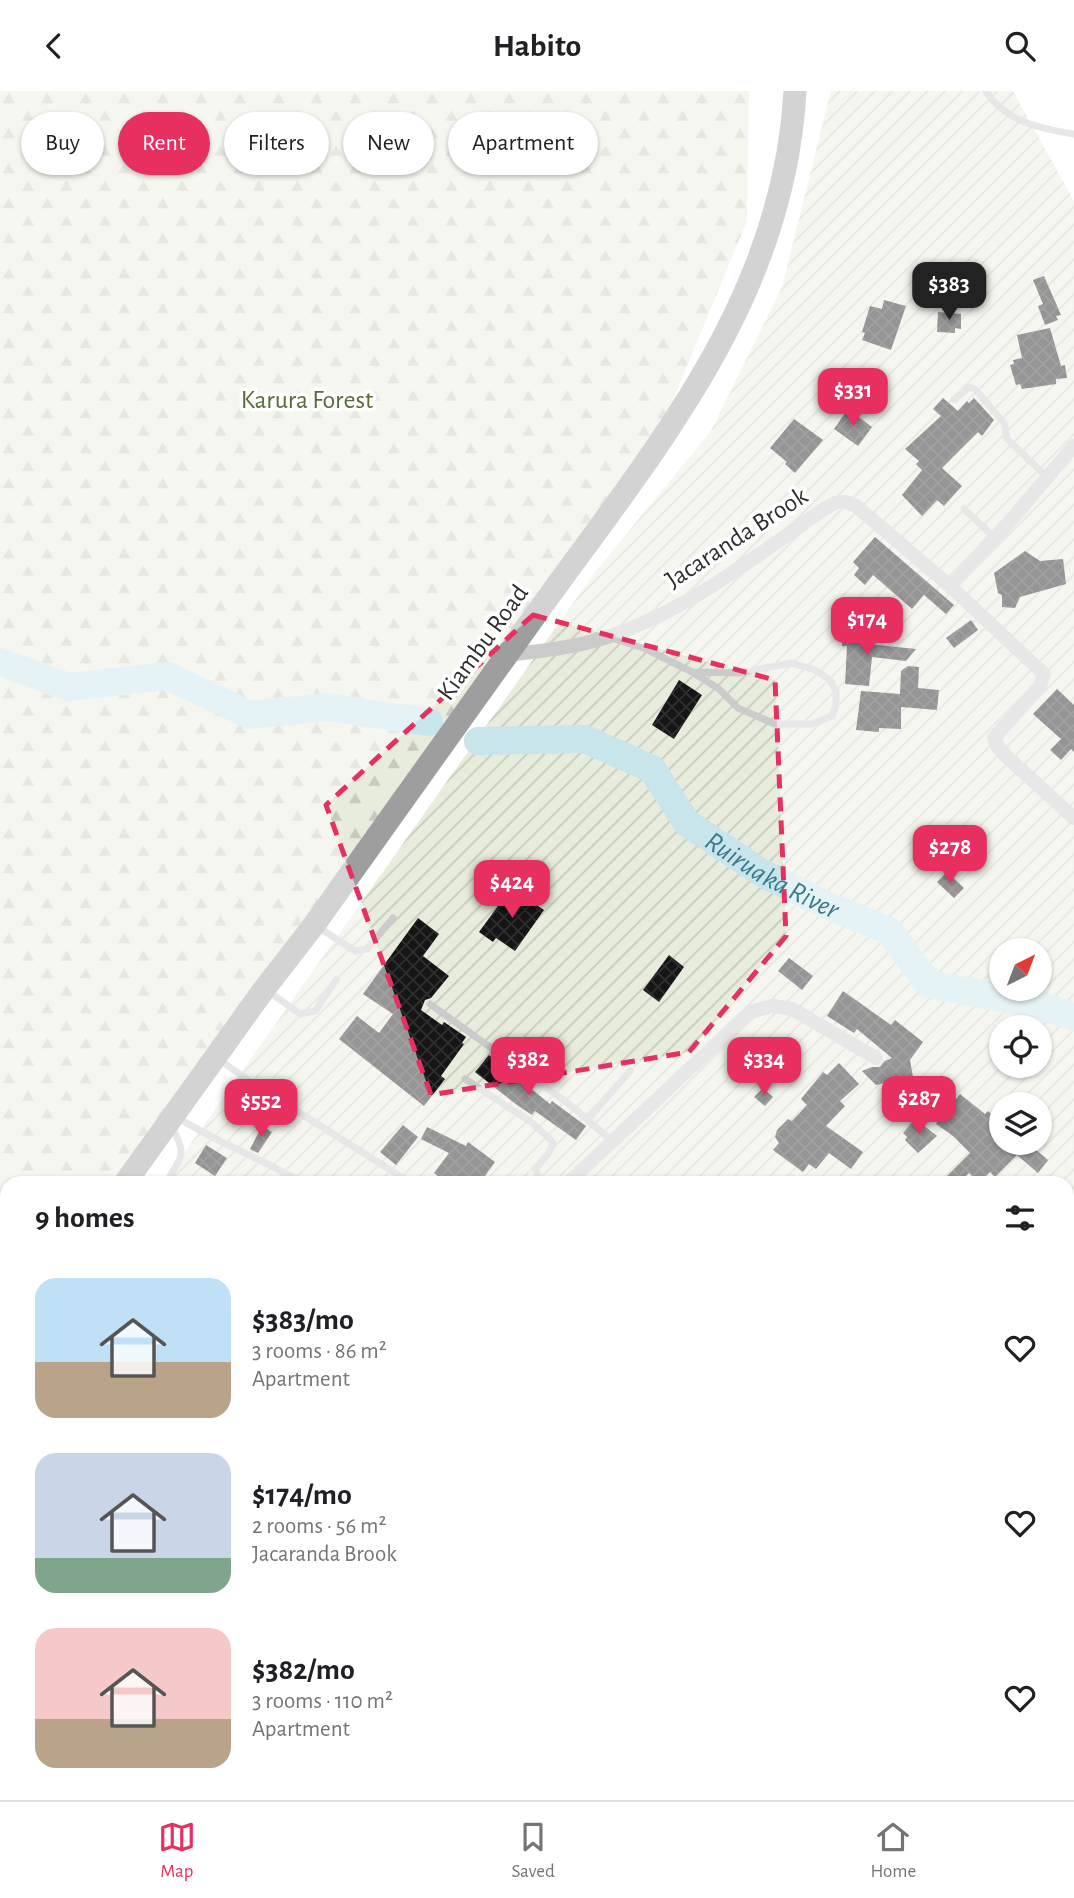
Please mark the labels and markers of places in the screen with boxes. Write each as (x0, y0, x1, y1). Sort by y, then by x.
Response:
pin: $383 (908, 263, 990, 322)
pin: $331 (812, 369, 894, 428)
pin: $174 (826, 597, 908, 657)
pin: $278 (909, 825, 991, 885)
pin: $424 (471, 861, 553, 920)
pin: $382 (487, 1037, 569, 1097)
pin: $334 (723, 1037, 805, 1097)
pin: $287 (878, 1077, 960, 1136)
pin: $552 (220, 1079, 302, 1139)

